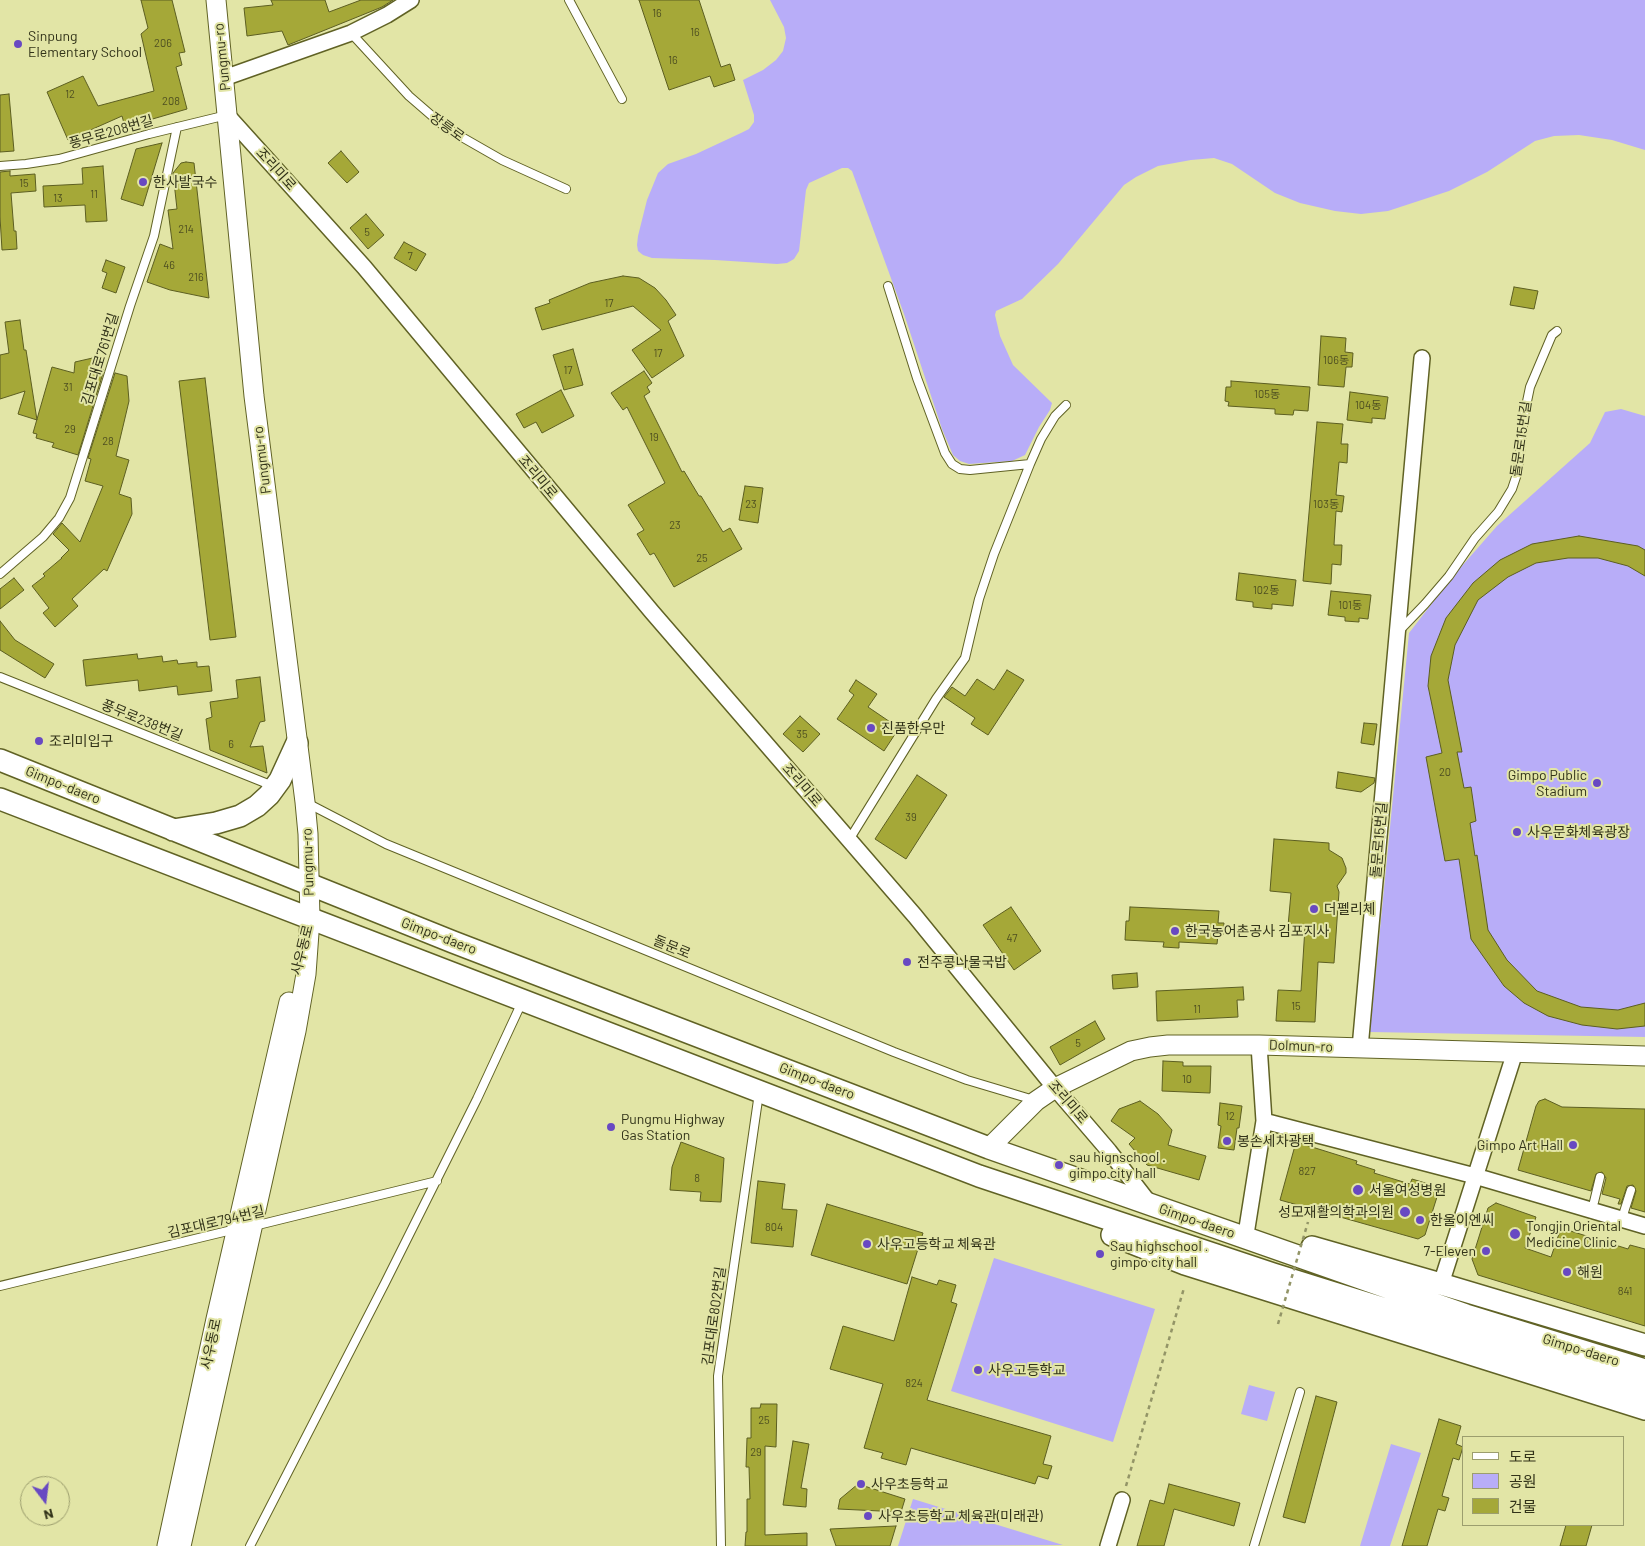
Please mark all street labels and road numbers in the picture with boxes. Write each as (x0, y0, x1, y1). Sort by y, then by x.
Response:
street label: Pungmu-ro (210, 22, 234, 92)
street label: 장릉로 (426, 109, 468, 145)
street label: 풍무로208번길 (67, 112, 155, 152)
street label: 조리미로 (253, 144, 299, 194)
street label: 김포대로761번길 (78, 311, 122, 407)
street label: 돌문로15번길 (1507, 400, 1535, 478)
street label: Pungmu-ro (250, 425, 274, 495)
street label: 조리미로 (515, 452, 561, 502)
street label: 풍무로238번길 (99, 696, 185, 744)
street label: 조리미로 (779, 760, 825, 810)
street label: Gimpo-daero (23, 762, 103, 808)
street label: 돌문로15번길 (1367, 801, 1391, 879)
street label: Pungmu-ro (298, 828, 318, 896)
street label: Gimpo-daero (399, 914, 479, 958)
street label: 사우동로 (288, 923, 316, 977)
street label: 돌문로 (651, 932, 693, 962)
street label: Dolmun-ro (1269, 1036, 1333, 1056)
street label: Gimpo-daero (777, 1059, 857, 1103)
street label: 조리미로 (1045, 1077, 1091, 1127)
street label: Gimpo-daero (1157, 1200, 1237, 1242)
street label: 김포대로794번길 (166, 1203, 266, 1241)
street label: 김포대로802번길 (699, 1265, 729, 1367)
street label: 사우동로 (197, 1317, 225, 1371)
street label: Gimpo-daero (1541, 1330, 1621, 1370)

